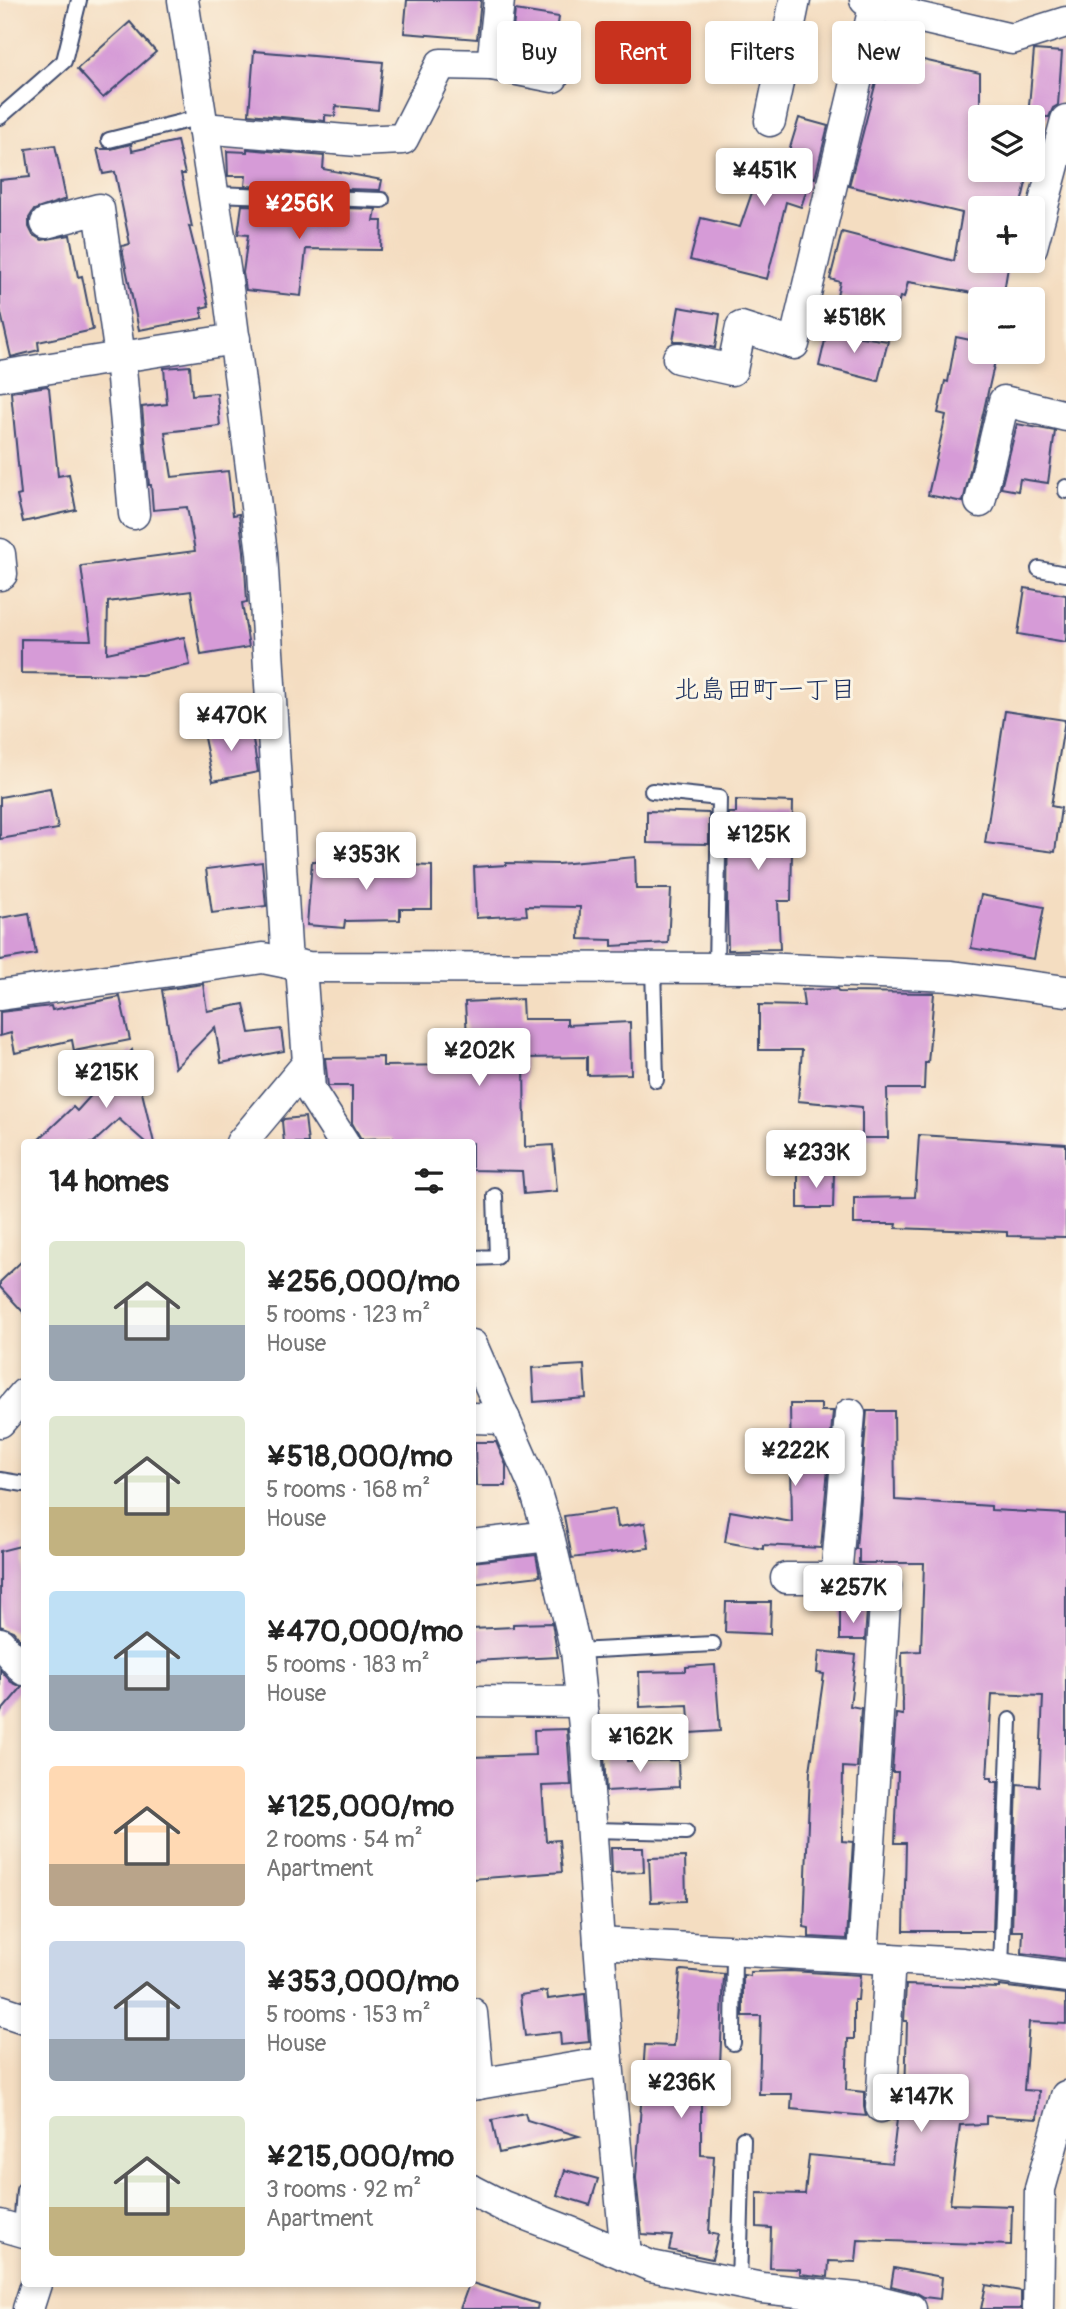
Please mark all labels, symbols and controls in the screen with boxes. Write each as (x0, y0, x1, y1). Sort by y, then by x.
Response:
chip: Buy (497, 21, 581, 84)
chip: Rent (595, 21, 691, 84)
chip: Filters (705, 21, 818, 84)
chip: New (832, 21, 925, 84)
map controls (968, 105, 1045, 364)
button: layers (968, 105, 1045, 182)
pin: ¥451K (715, 148, 813, 208)
text: ¥451K (732, 156, 796, 185)
pin: ¥256K (250, 182, 348, 241)
text: ¥256K (265, 189, 333, 218)
button: + (968, 196, 1045, 273)
button: − (968, 287, 1045, 364)
pin: ¥518K (805, 296, 903, 355)
text: ¥518K (823, 303, 885, 332)
district label: 北島田町一丁目 (674, 674, 856, 706)
pin: ¥470K (182, 694, 280, 753)
text: ¥470K (195, 701, 267, 730)
pin: ¥125K (709, 812, 807, 872)
text: ¥125K (726, 820, 790, 849)
pin: ¥353K (317, 832, 415, 892)
text: ¥353K (332, 840, 400, 869)
pin: ¥202K (430, 1028, 528, 1088)
text: ¥202K (443, 1036, 515, 1065)
pin: ¥215K (57, 1050, 155, 1110)
text: ¥215K (74, 1058, 138, 1087)
pin: ¥233K (767, 1130, 865, 1190)
text: ¥233K (782, 1138, 850, 1167)
icon: filters (410, 1162, 448, 1200)
text: 14 homes (49, 1163, 169, 1200)
text: ¥256,000/mo (266, 1263, 460, 1300)
icon: home (105, 1269, 189, 1353)
text: 5 rooms · 123 m² (266, 1300, 430, 1329)
text: House (266, 1329, 326, 1358)
pin: ¥222K (746, 1428, 844, 1488)
text: ¥222K (761, 1436, 829, 1465)
text: ¥518,000/mo (266, 1438, 453, 1475)
icon: home (105, 1444, 189, 1528)
text: 5 rooms · 168 m² (266, 1475, 430, 1504)
text: House (266, 1504, 326, 1533)
pin: ¥257K (804, 1566, 902, 1625)
text: ¥257K (819, 1573, 887, 1602)
text: ¥470,000/mo (266, 1613, 463, 1650)
icon: home (105, 1619, 189, 1703)
text: 5 rooms · 183 m² (266, 1650, 430, 1679)
text: House (266, 1679, 326, 1708)
pin: ¥162K (591, 1714, 689, 1774)
text: ¥162K (607, 1722, 673, 1751)
text: ¥125,000/mo (266, 1788, 454, 1825)
icon: home (105, 1794, 189, 1878)
text: 2 rooms · 54 m² (266, 1825, 423, 1854)
text: Apartment (266, 1854, 373, 1883)
text: ¥353,000/mo (266, 1963, 459, 2000)
icon: home (105, 1969, 189, 2053)
text: 5 rooms · 153 m² (266, 2000, 431, 2029)
text: House (266, 2029, 326, 2058)
pin: ¥236K (632, 2060, 730, 2120)
text: ¥236K (647, 2068, 715, 2097)
pin: ¥147K (872, 2074, 970, 2134)
text: ¥147K (889, 2082, 953, 2111)
text: ¥215,000/mo (266, 2138, 454, 2175)
icon: home (105, 2144, 189, 2228)
text: 3 rooms · 92 m² (266, 2175, 421, 2204)
text: Apartment (266, 2204, 373, 2233)

